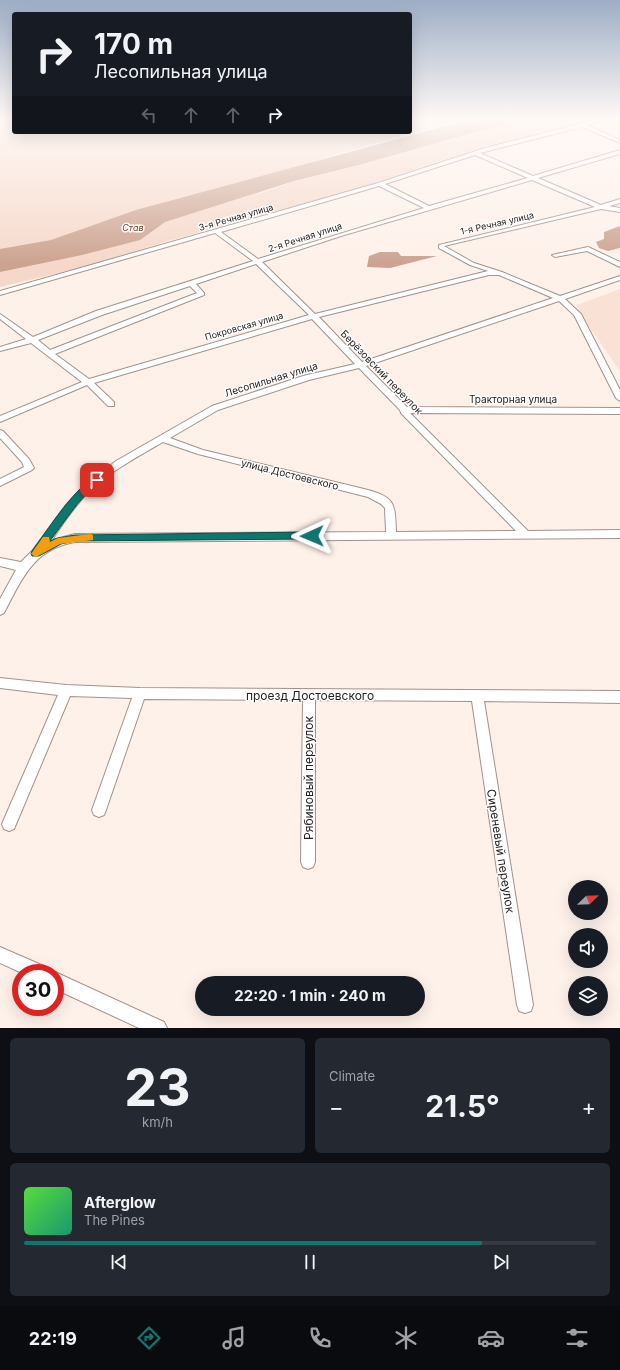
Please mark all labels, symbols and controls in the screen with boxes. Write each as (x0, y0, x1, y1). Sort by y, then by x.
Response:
text: 170 m (94, 27, 173, 61)
icon: right (28, 28, 80, 80)
text: Лесопильная улица (94, 61, 268, 82)
icon: left (138, 104, 160, 126)
icon: ahead (180, 104, 202, 126)
icon: ahead (222, 104, 244, 126)
icon: right (264, 104, 286, 126)
street label: 3-я Речная улица (198, 201, 274, 233)
street label: 1-я Речная улица (459, 209, 535, 237)
street label: 2-я Речная улица (267, 220, 343, 254)
water label: Став (122, 222, 144, 233)
street label: Покровская улица (203, 310, 285, 342)
street label: Берёзовский переулок (339, 327, 426, 417)
street label: Лесопильная улица (223, 359, 319, 399)
street label: Тракторная улица (469, 393, 557, 405)
street label: улица Достоевского (240, 456, 340, 492)
pin (80, 463, 114, 497)
icon: arrive (86, 469, 108, 491)
position arrow (291, 515, 333, 557)
street label: проезд Достоевского (246, 688, 374, 703)
street label: Рябиновый переулок (301, 716, 316, 840)
street label: Сиреневый переулок (484, 788, 518, 915)
north arrow (568, 880, 608, 920)
map controls (568, 880, 608, 1016)
button: sound (568, 928, 608, 968)
speed limit sign: 30 (12, 964, 64, 1016)
button: layers (568, 976, 608, 1016)
text: 22:20 · 1 min · 240 m (234, 986, 386, 1005)
text: 23 (124, 1056, 191, 1119)
text: Climate (329, 1068, 375, 1084)
text: 21.5° (425, 1088, 500, 1124)
text: − (329, 1094, 344, 1120)
text: + (581, 1094, 596, 1120)
text: km/h (142, 1114, 173, 1130)
text: Afterglow (84, 1193, 156, 1212)
text: The Pines (84, 1212, 145, 1228)
icon: previous (108, 1251, 130, 1273)
icon: pause (299, 1251, 321, 1273)
icon: next (490, 1251, 512, 1273)
icon: directions (135, 1324, 163, 1352)
icon: music (220, 1324, 248, 1352)
icon: phone (306, 1324, 334, 1352)
icon: climate (392, 1324, 420, 1352)
icon: car (477, 1324, 505, 1352)
icon: filters (563, 1324, 591, 1352)
text: 22:19 (29, 1328, 77, 1349)

